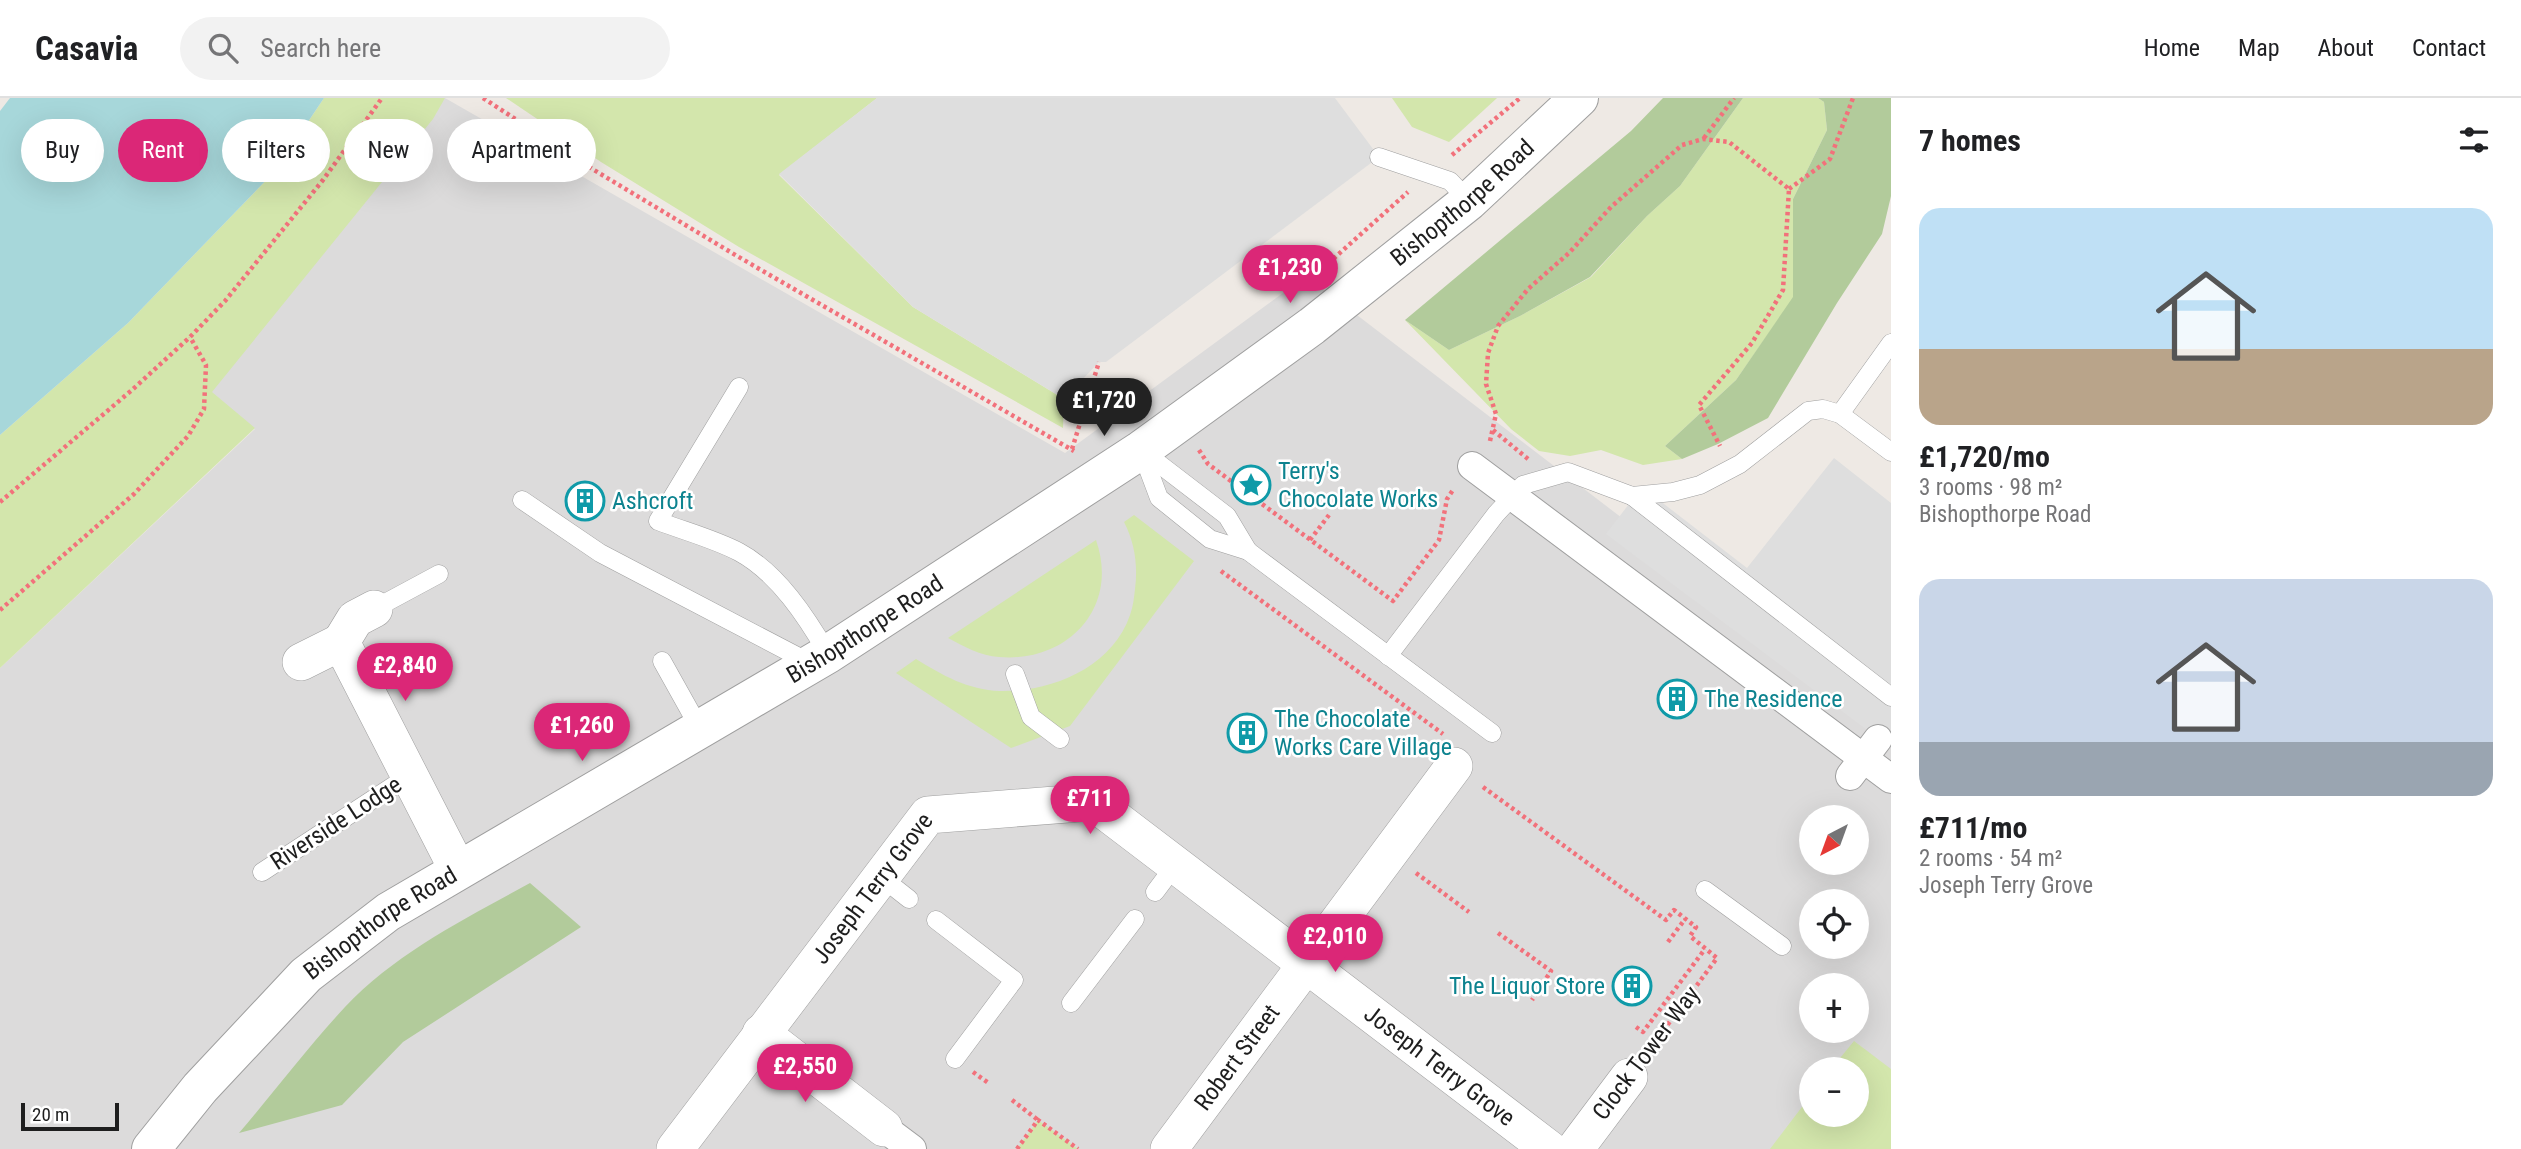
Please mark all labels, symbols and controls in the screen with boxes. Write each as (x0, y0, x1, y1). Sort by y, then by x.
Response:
search box (180, 17, 670, 80)
text: Casavia (35, 29, 138, 68)
icon: search (204, 29, 242, 67)
text: Search here (260, 33, 381, 63)
text: Home (2144, 34, 2200, 62)
text: Map (2238, 34, 2280, 62)
text: About (2318, 34, 2374, 62)
text: Contact (2412, 34, 2486, 62)
chip: Buy (21, 119, 104, 182)
chip: Rent (118, 119, 208, 182)
chip: Filters (222, 119, 330, 182)
chip: New (344, 119, 433, 182)
chip: Apartment (447, 119, 596, 182)
icon: filters (2455, 121, 2493, 159)
text: 7 homes (1919, 123, 2021, 158)
street label: Bishopthorpe Road (1385, 134, 1540, 272)
pin: £1,230 (1233, 246, 1347, 305)
icon: home (2143, 253, 2269, 379)
text: £1,230 (1258, 254, 1322, 281)
pin: £1,720 (1047, 378, 1161, 438)
text: £1,720 (1072, 387, 1136, 414)
text: £1,720/mo (1919, 439, 2050, 474)
place label: Terry's Chocolate Works (1278, 457, 1438, 513)
place icon: Terry's Chocolate Works (1230, 464, 1272, 506)
text: 3 rooms · 98 m² (1919, 474, 2062, 501)
building icon: Ashcroft (564, 480, 606, 522)
place label: Ashcroft (612, 487, 693, 515)
text: Bishopthorpe Road (1919, 501, 2091, 528)
street label: Bishopthorpe Road (782, 569, 948, 689)
icon: home (2143, 624, 2269, 750)
pin: £2,840 (348, 644, 462, 703)
text: £2,840 (373, 652, 437, 679)
building icon: The Residence (1656, 678, 1698, 720)
place label: The Residence (1704, 685, 1842, 713)
pin: £1,260 (525, 704, 639, 763)
place label: The Chocolate Works Care Village (1274, 705, 1452, 761)
text: £1,260 (550, 712, 614, 739)
building icon: The Chocolate Works Care Village (1226, 712, 1268, 754)
street label: Riverside Lodge (265, 770, 407, 876)
pin: £711 (1049, 776, 1131, 836)
text: £711 (1067, 785, 1113, 812)
north arrow (1799, 805, 1869, 875)
map controls (1799, 805, 1869, 1127)
street label: Joseph Terry Grove (806, 807, 938, 969)
text: £711/mo (1919, 810, 2027, 845)
text: 2 rooms · 54 m² (1919, 845, 2062, 872)
street label: Bishopthorpe Road (298, 861, 462, 986)
text: Joseph Terry Grove (1919, 872, 2093, 899)
button: locate (1799, 889, 1869, 959)
pin: £2,010 (1278, 914, 1392, 974)
text: £2,010 (1303, 923, 1367, 950)
building icon: The Liquor Store (1611, 965, 1653, 1007)
place label: The Liquor Store (1449, 972, 1605, 1000)
button: + (1799, 973, 1869, 1043)
street label: Clock Tower Way (1587, 981, 1705, 1125)
street label: Robert Street (1189, 999, 1286, 1116)
street label: Joseph Terry Grove (1359, 1000, 1520, 1132)
pin: £2,550 (748, 1044, 862, 1104)
text: £2,550 (773, 1053, 837, 1080)
button: − (1799, 1057, 1869, 1127)
scale bar (21, 1100, 119, 1132)
text: 20 m (32, 1103, 69, 1126)

